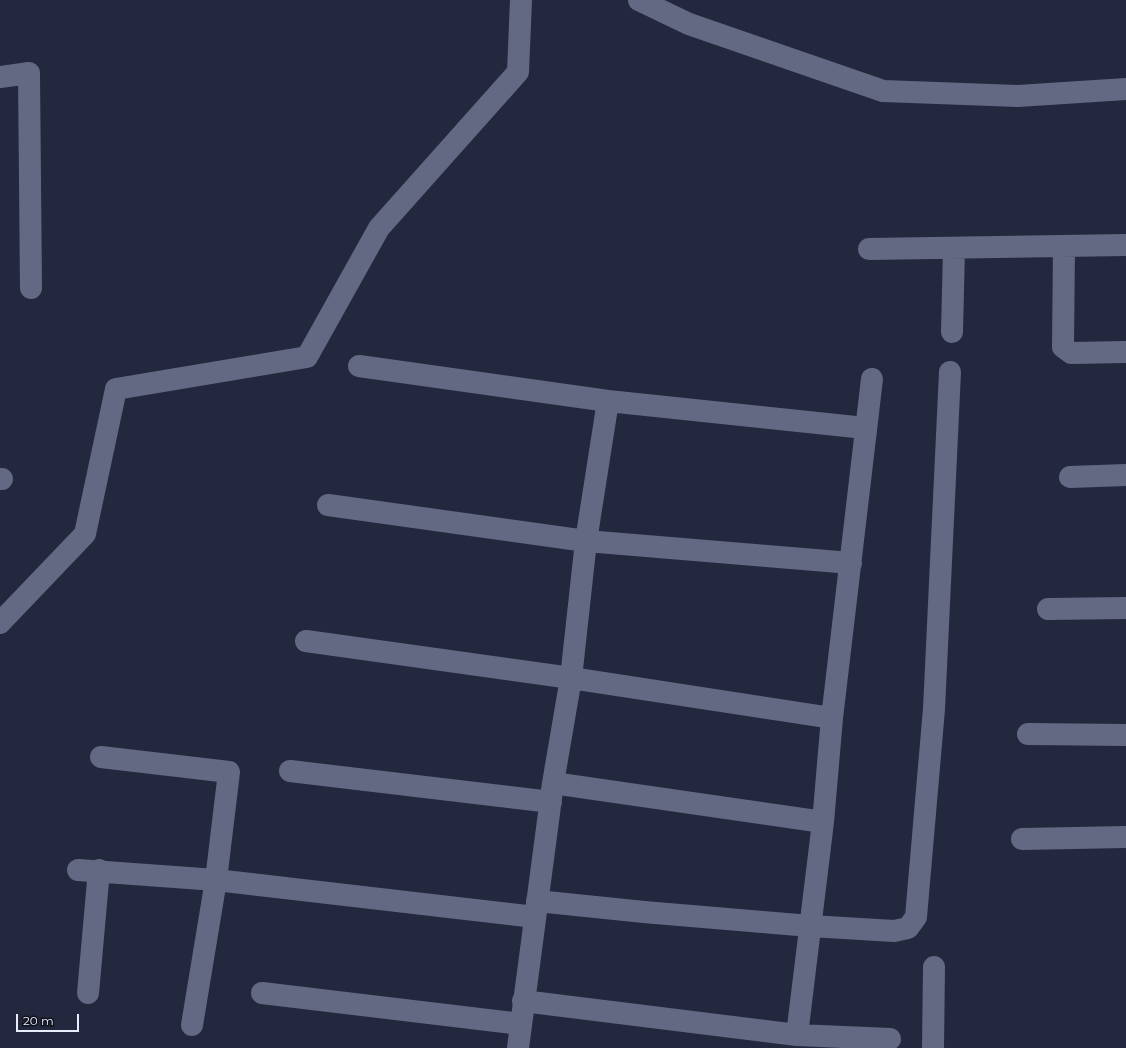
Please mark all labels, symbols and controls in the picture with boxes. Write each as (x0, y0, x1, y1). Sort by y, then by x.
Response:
scale bar (18, 1006, 81, 1032)
text: 20 m (23, 1013, 54, 1028)

